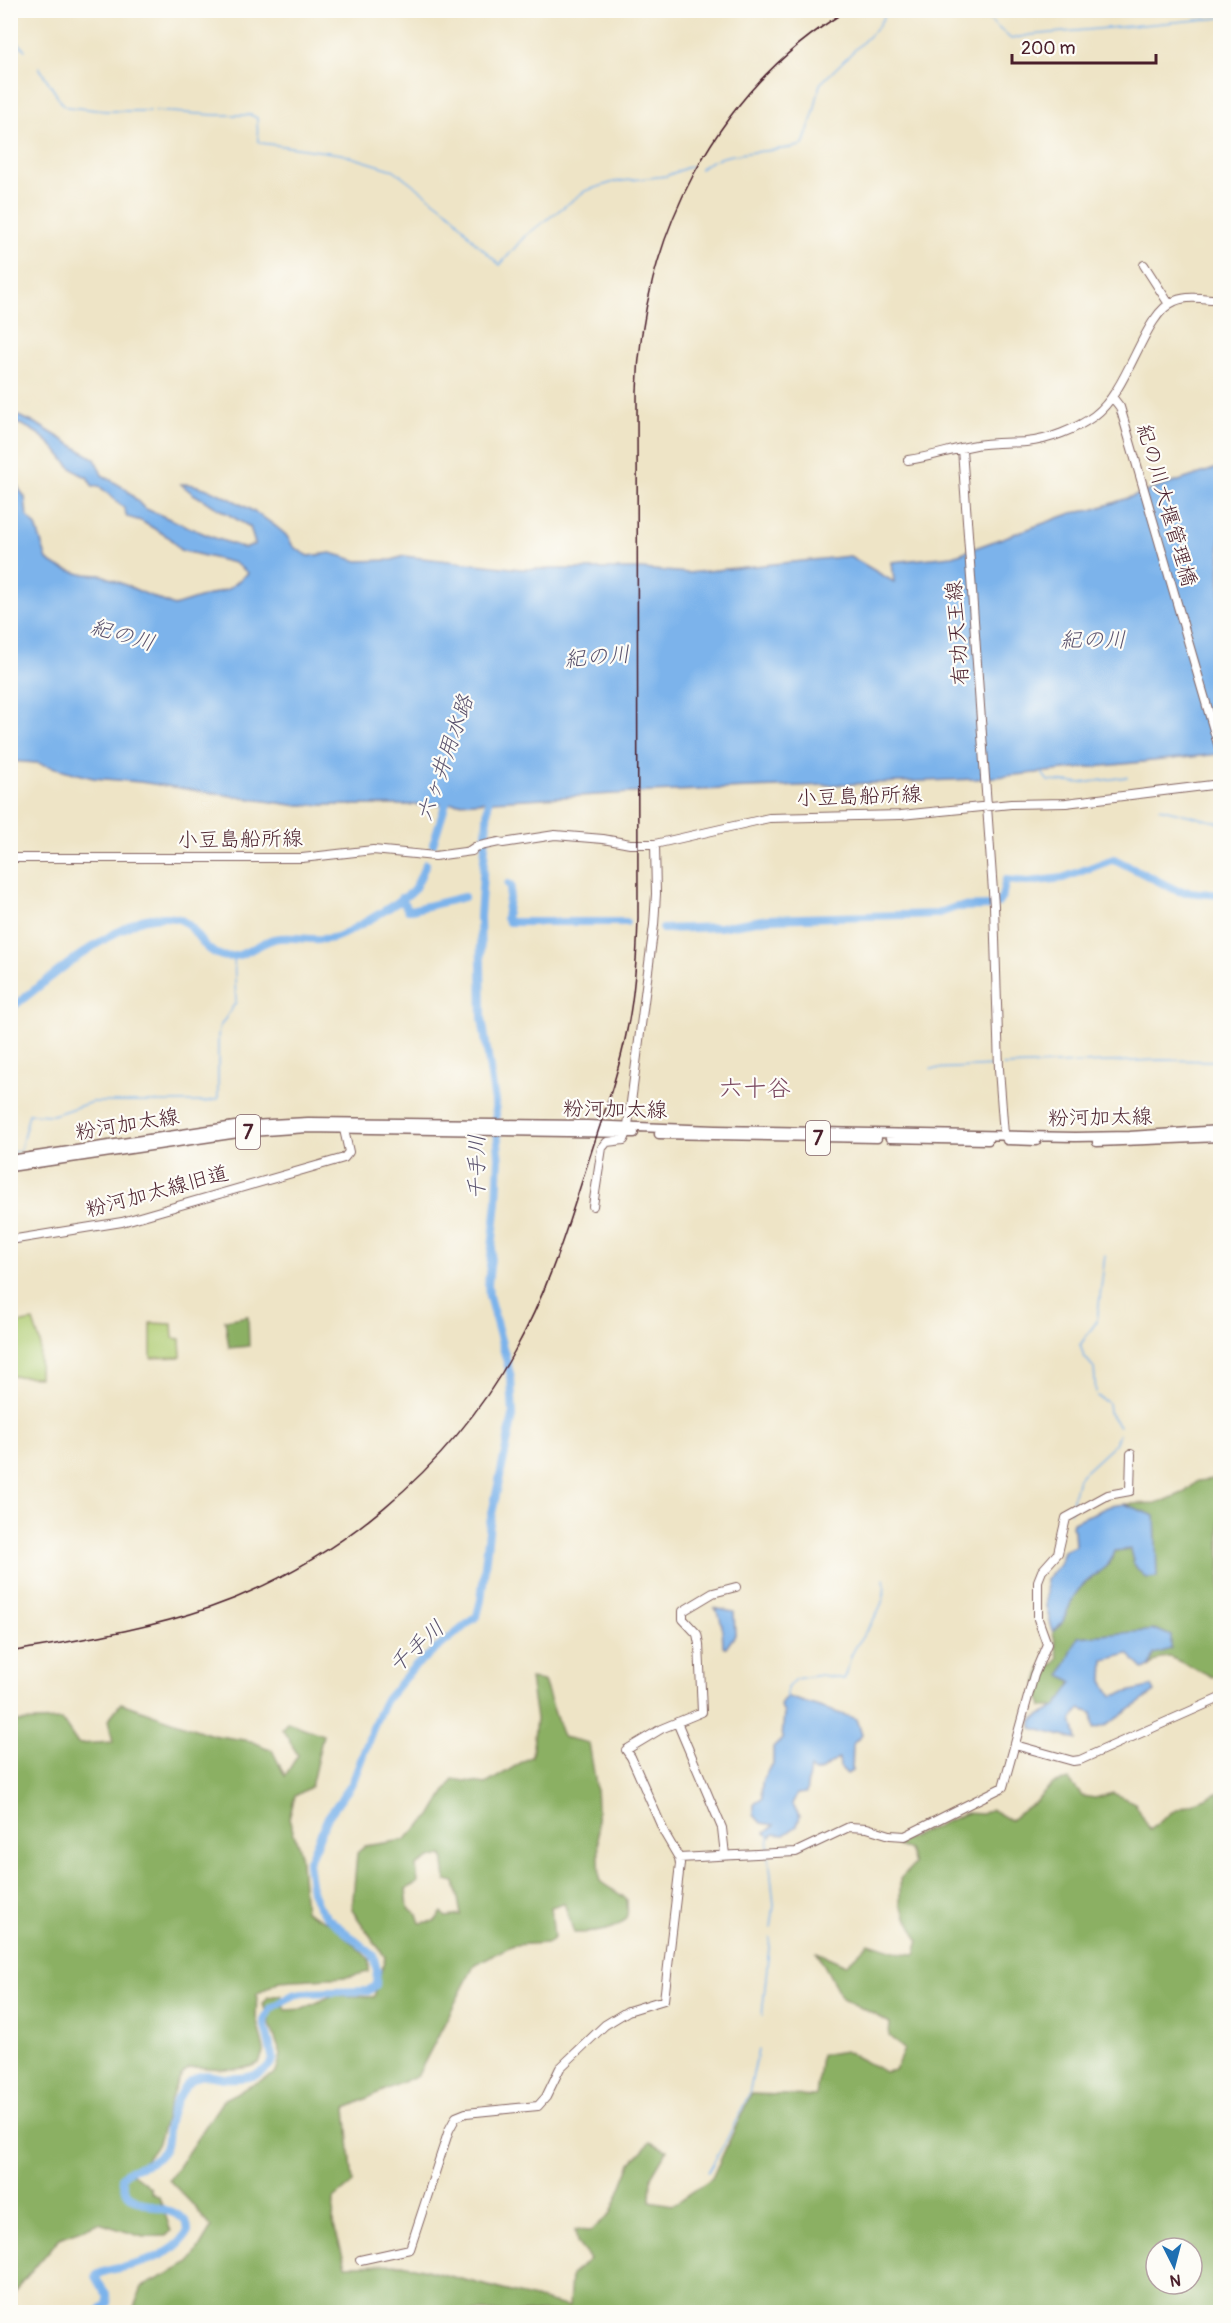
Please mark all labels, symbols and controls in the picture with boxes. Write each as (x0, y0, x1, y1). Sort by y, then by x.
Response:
scale bar (1012, 27, 1156, 65)
text: 200 m (1021, 37, 1076, 60)
street label: 紀の川大堰管理橋 (1130, 421, 1203, 590)
street label: 有功天王線 (940, 580, 975, 686)
water label: 紀の川 (87, 612, 158, 658)
water label: 紀の川 (1060, 626, 1126, 654)
water label: 紀の川 (563, 640, 631, 674)
water label: 六ヶ井用水路 (410, 689, 480, 825)
street label: 小豆島船所線 (796, 781, 922, 812)
street label: 小豆島船所線 (177, 825, 303, 854)
district label: 六十谷 (719, 1074, 791, 1103)
street label: 粉河加太線 (562, 1095, 668, 1124)
street label: 粉河加太線 (73, 1103, 181, 1146)
street label: 粉河加太線 (1047, 1103, 1153, 1132)
road number: 7 (236, 1115, 260, 1149)
road number: 7 (806, 1121, 830, 1155)
water label: 千手川 (463, 1134, 491, 1200)
street label: 粉河加太線旧道 (83, 1159, 232, 1224)
water label: 千手川 (383, 1614, 451, 1679)
north arrow (1144, 2236, 1204, 2296)
text: N (1169, 2269, 1182, 2290)

